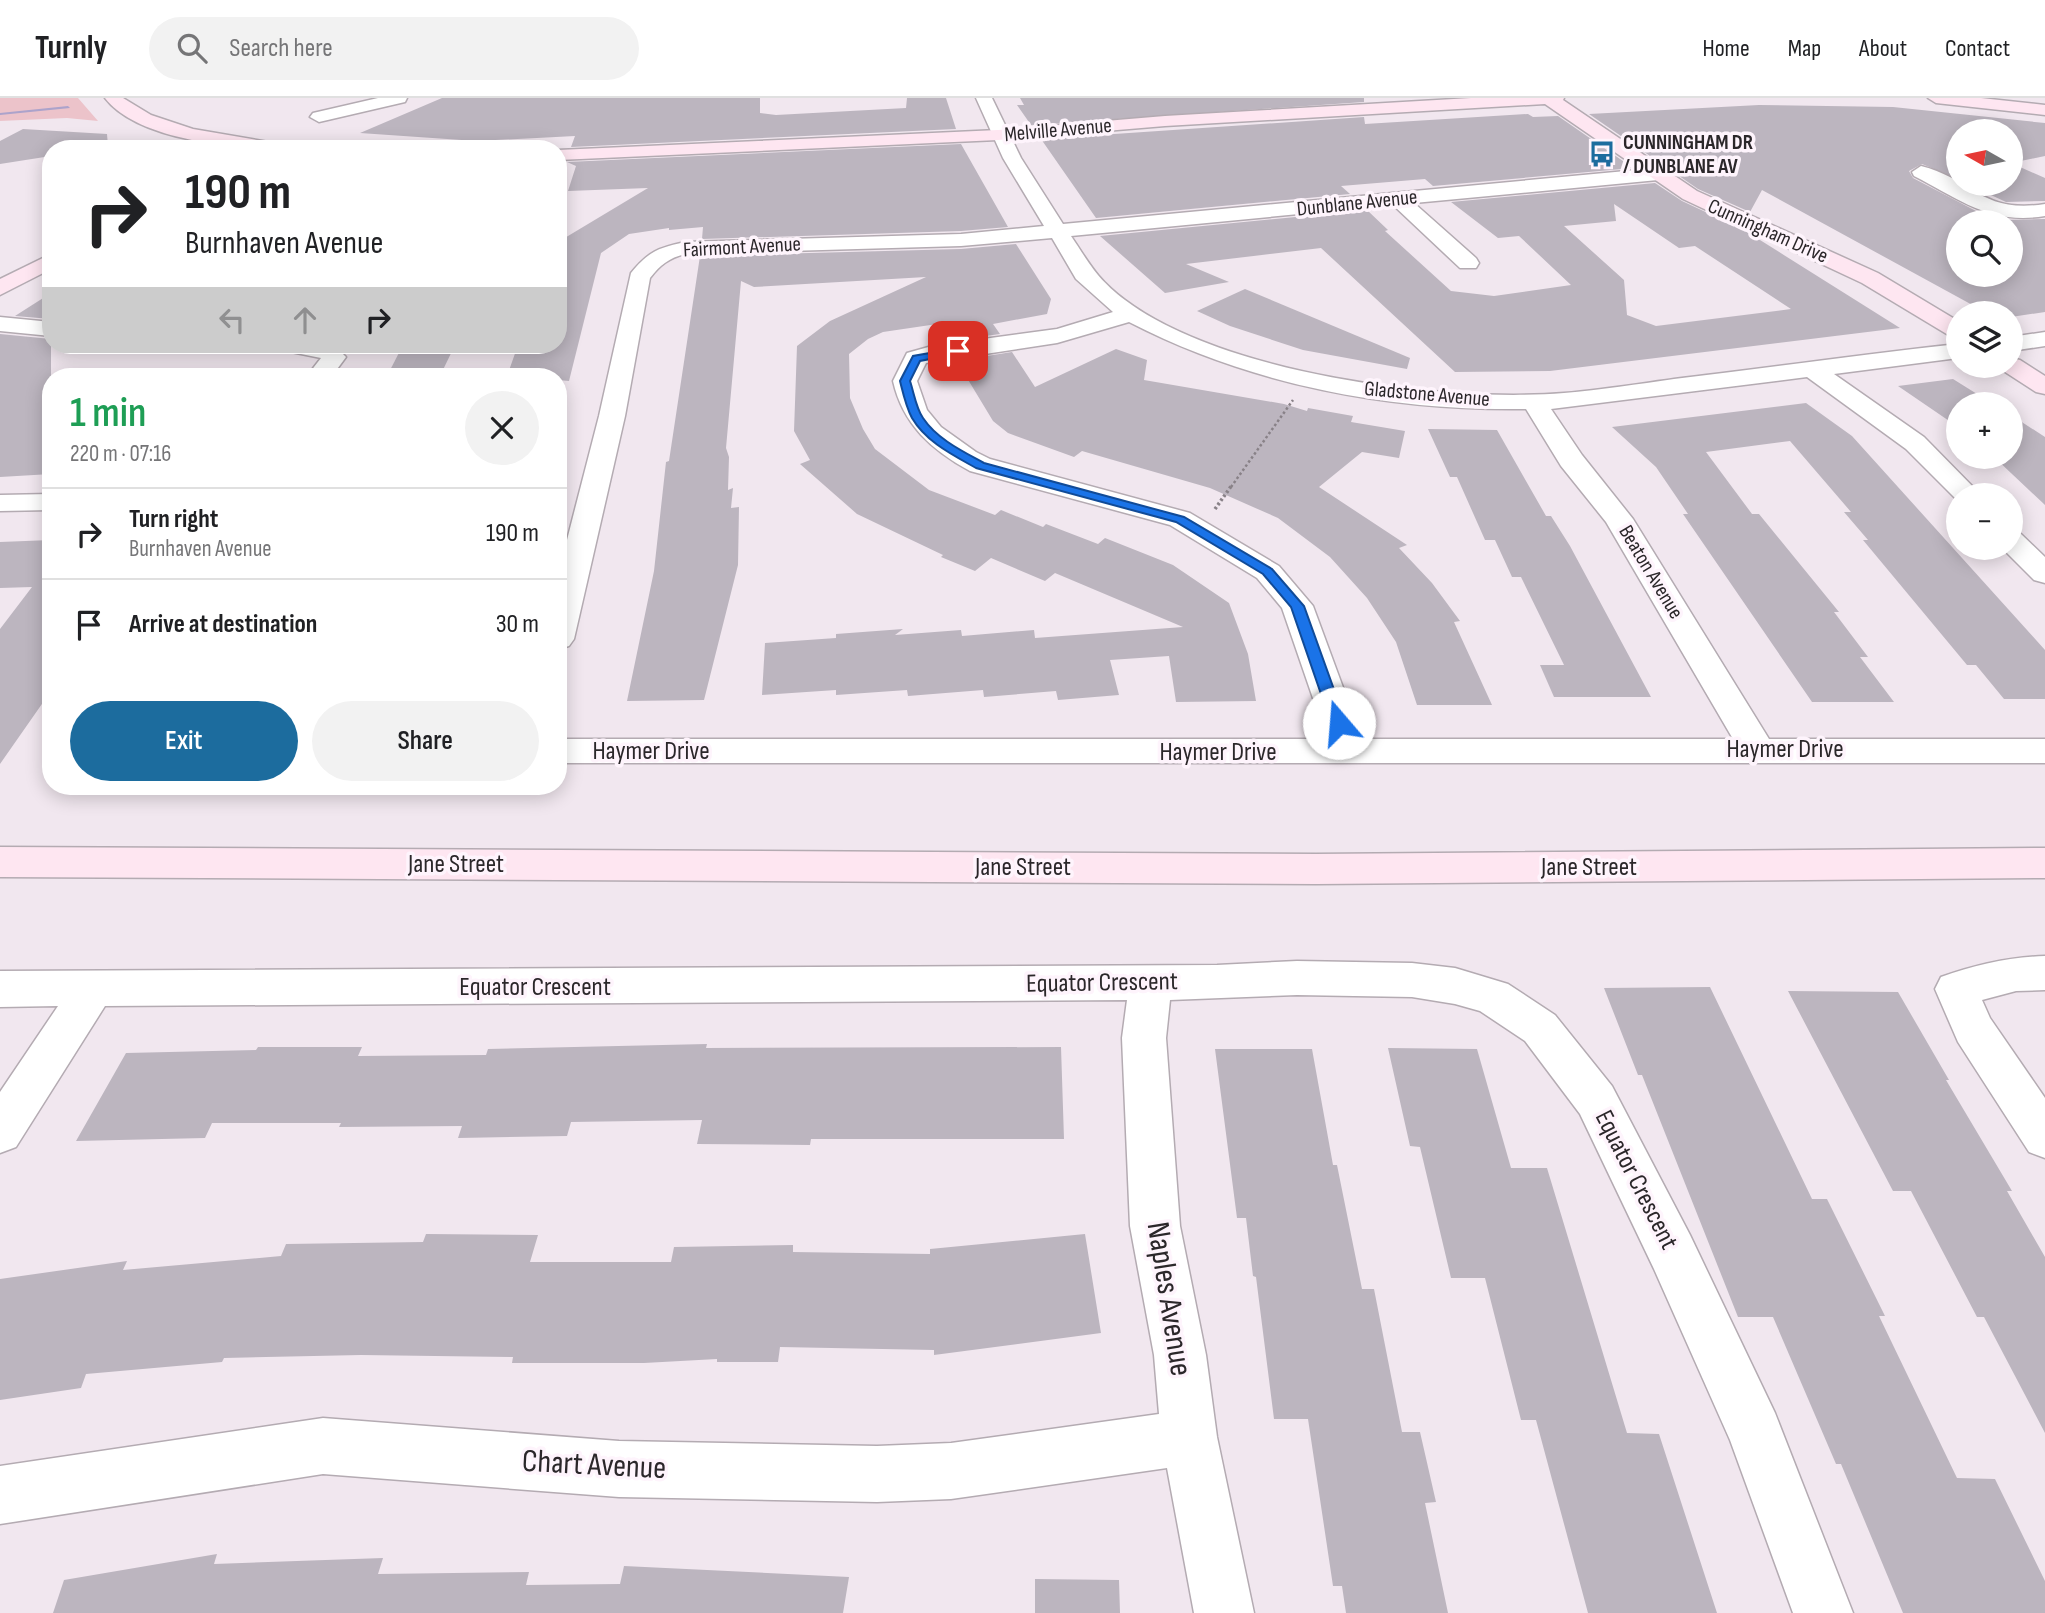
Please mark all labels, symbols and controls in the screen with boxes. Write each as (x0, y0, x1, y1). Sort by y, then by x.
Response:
search box (149, 17, 639, 80)
text: Turnly (35, 28, 107, 68)
icon: search (173, 29, 211, 67)
text: Search here (229, 33, 333, 64)
text: Home (1702, 34, 1750, 63)
text: Map (1788, 34, 1821, 63)
text: About (1859, 34, 1907, 63)
text: Contact (1945, 34, 2010, 63)
street label: Melville Avenue (1003, 113, 1113, 147)
north arrow (1946, 119, 2023, 196)
map controls (1946, 119, 2023, 560)
place label: CUNNINGHAM DR / DUNBLANE AV (1623, 130, 1753, 179)
bus stop icon: CUNNINGHAM DR / DUNBLANE AV (1587, 139, 1617, 169)
text: 190 m (185, 164, 291, 223)
icon: right (70, 168, 161, 259)
street label: Dunblane Avenue (1296, 184, 1418, 222)
street label: Cunningham Drive (1704, 193, 1832, 269)
button: search (1946, 210, 2023, 287)
text: Burnhaven Avenue (185, 224, 383, 263)
street label: Fairmont Avenue (682, 231, 802, 263)
icon: left (213, 301, 251, 339)
icon: ahead (286, 301, 324, 339)
icon: right (359, 301, 397, 339)
button: layers (1946, 301, 2023, 378)
pin (928, 321, 988, 381)
icon: arrive (939, 332, 977, 370)
street label: Gladstone Avenue (1363, 376, 1491, 412)
text: 1 min (70, 388, 146, 439)
button: close (465, 391, 539, 465)
button: + (1946, 392, 2023, 469)
text: 220 m · 07:16 (70, 440, 171, 468)
button: − (1946, 483, 2023, 560)
text: Turn right (129, 504, 218, 535)
icon: right (70, 515, 108, 553)
text: 190 m (486, 518, 539, 549)
street label: Beaton Avenue (1613, 521, 1689, 623)
text: Burnhaven Avenue (129, 535, 272, 563)
icon: arrive (70, 606, 108, 644)
text: Arrive at destination (129, 609, 317, 640)
text: 30 m (496, 609, 539, 640)
position arrow (1302, 686, 1376, 760)
button: Exit (70, 701, 298, 781)
button: Share (312, 701, 539, 781)
street label: Haymer Drive (1726, 734, 1844, 765)
street label: Haymer Drive (592, 736, 710, 767)
street label: Haymer Drive (1159, 737, 1277, 768)
street label: Jane Street (407, 849, 504, 880)
street label: Jane Street (974, 852, 1071, 883)
street label: Jane Street (1540, 852, 1637, 883)
street label: Equator Crescent (1026, 966, 1178, 1000)
street label: Equator Crescent (459, 972, 611, 1003)
street label: Equator Crescent (1588, 1105, 1684, 1255)
street label: Naples Avenue (1138, 1219, 1200, 1379)
street label: Chart Avenue (521, 1442, 667, 1488)

